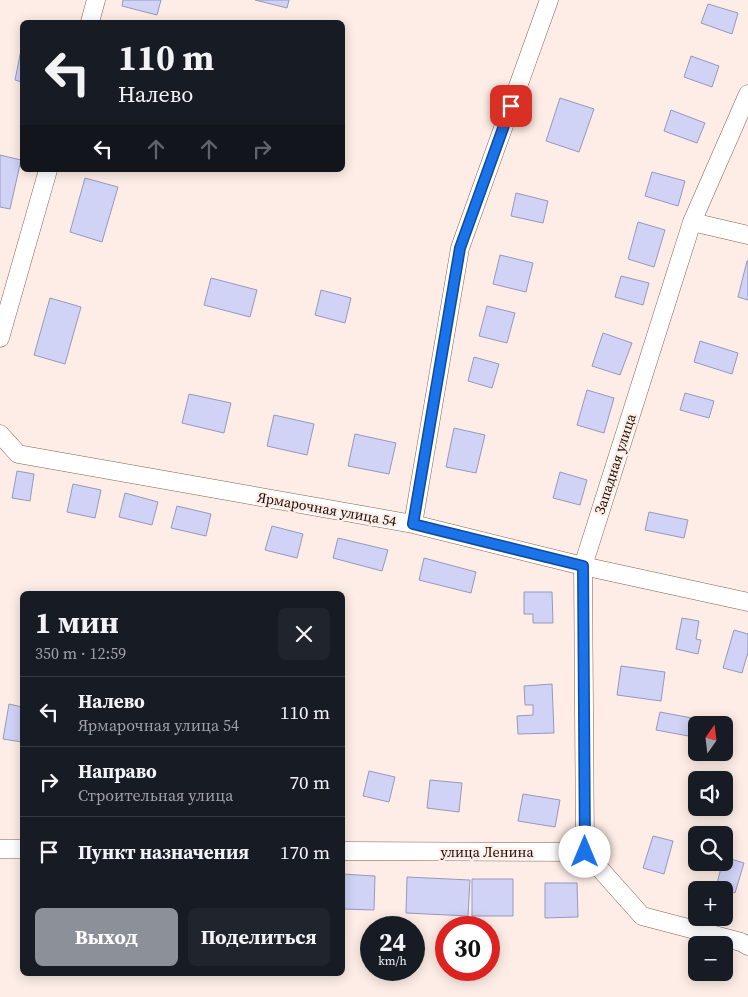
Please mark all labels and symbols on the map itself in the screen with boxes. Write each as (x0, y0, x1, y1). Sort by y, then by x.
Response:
pin (490, 85, 532, 127)
street label: Западная улица (589, 410, 641, 517)
street label: Ярмарочная улица 54 (256, 487, 398, 531)
north arrow (688, 716, 732, 761)
position arrow (558, 825, 610, 877)
street label: улица Ленина (440, 842, 534, 862)
speed limit sign: 30 (435, 916, 500, 981)

